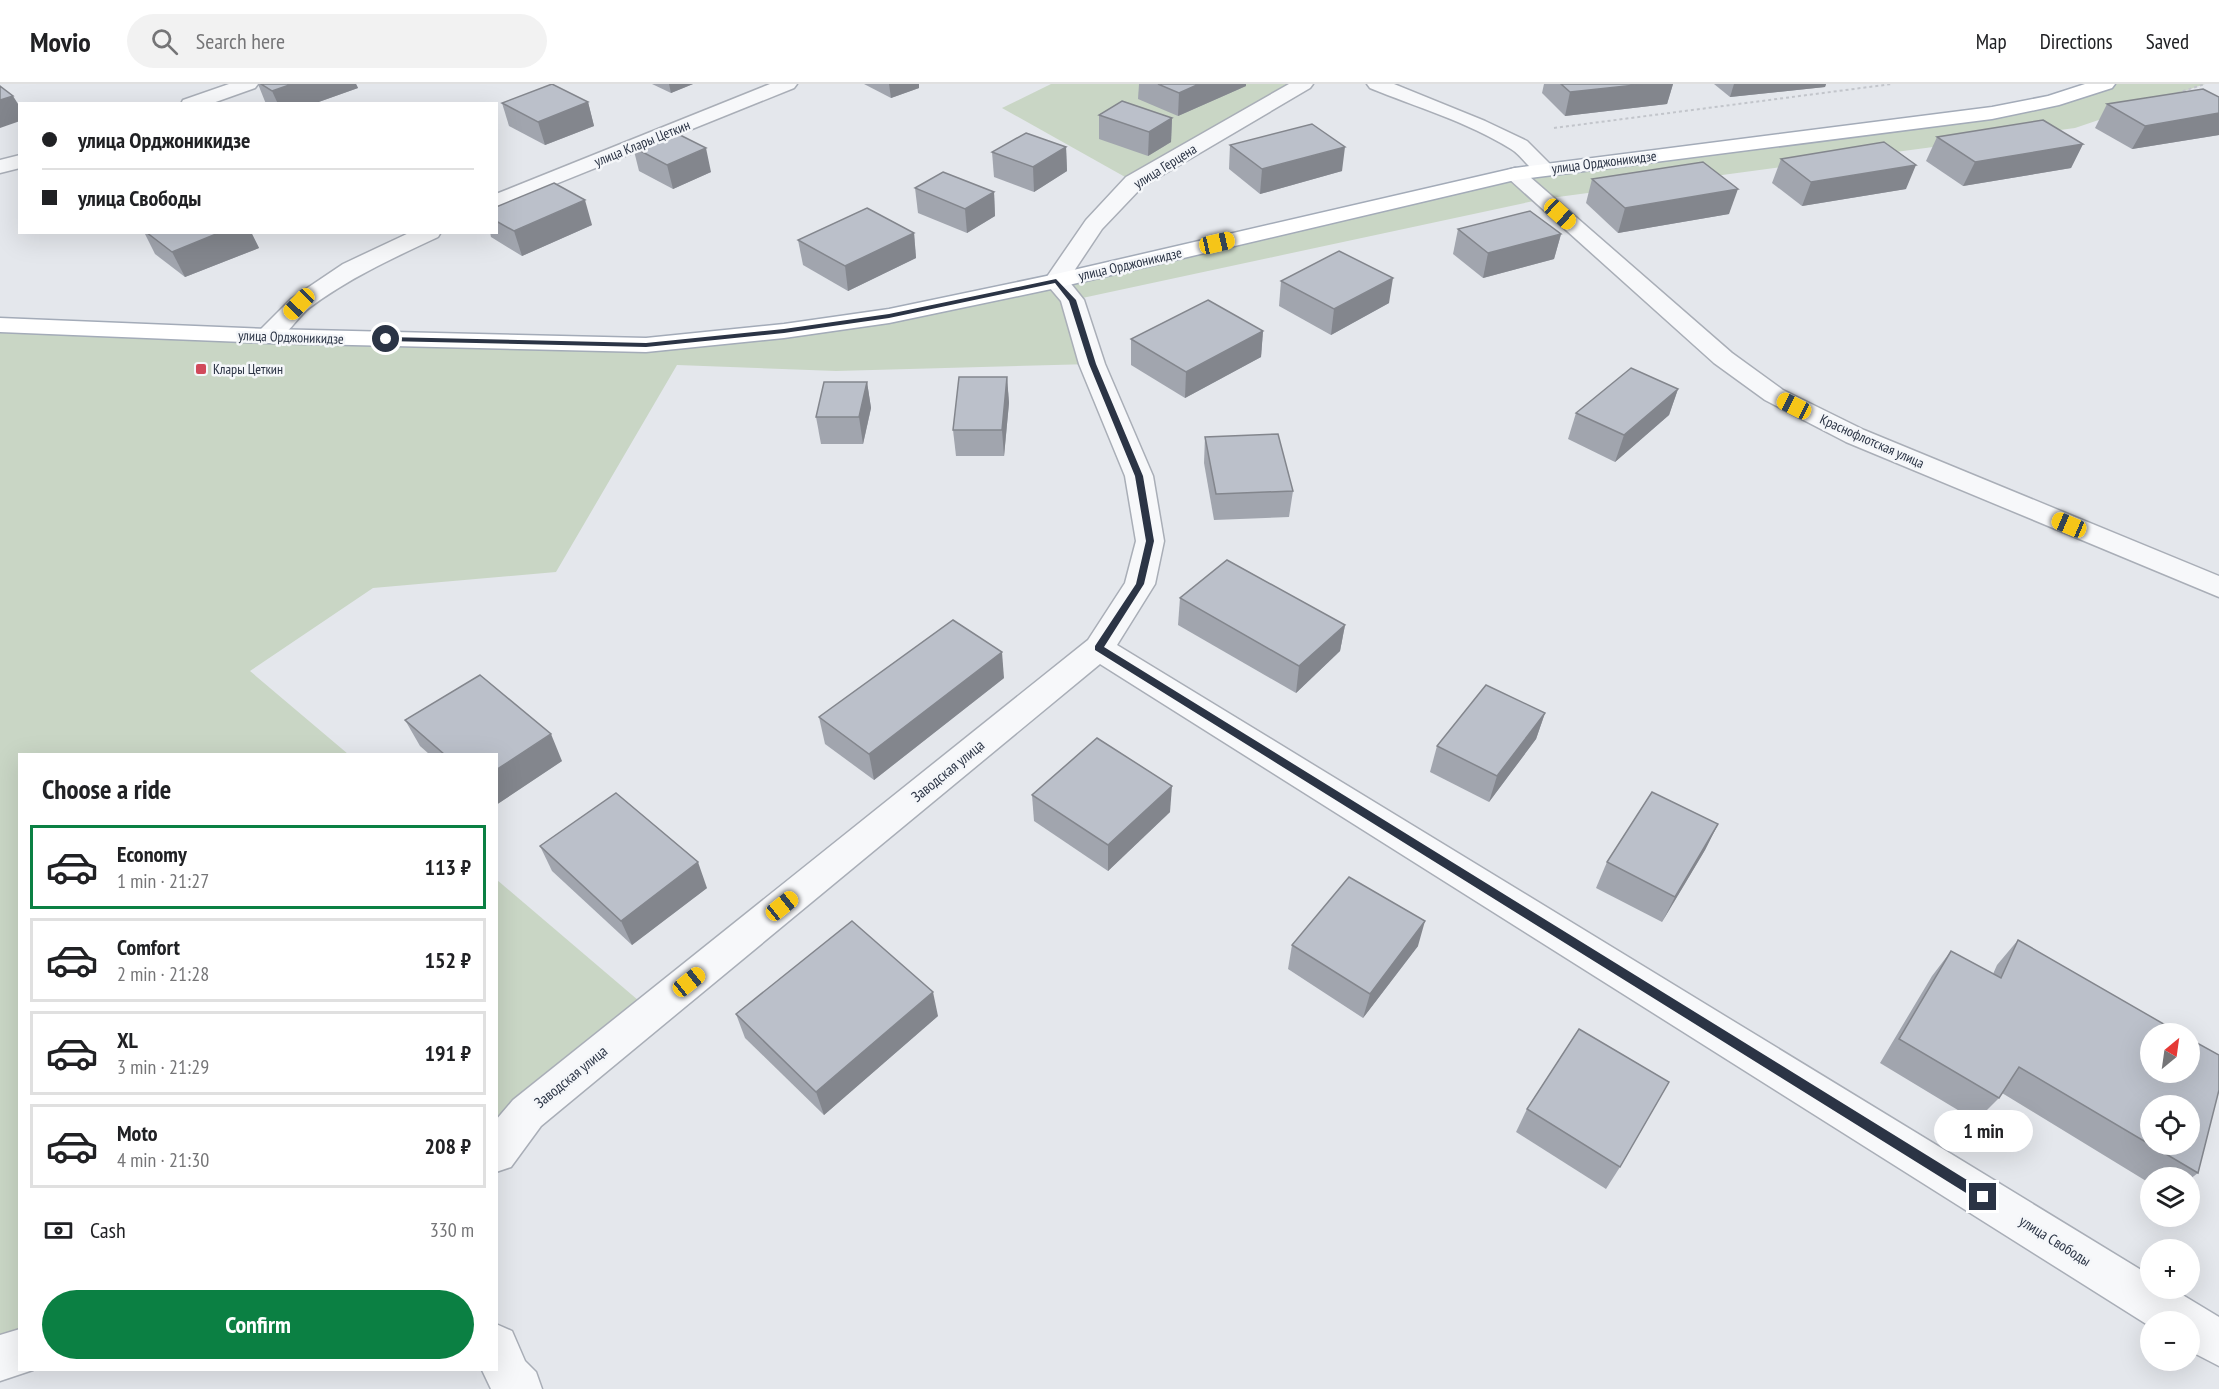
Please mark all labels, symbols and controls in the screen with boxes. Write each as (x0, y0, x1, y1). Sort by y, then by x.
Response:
search box (127, 14, 547, 68)
text: Movio (30, 23, 91, 60)
icon: search (148, 25, 181, 58)
text: Search here (196, 27, 285, 55)
text: Map (1976, 28, 2007, 55)
text: Directions (2040, 28, 2113, 55)
text: Saved (2146, 28, 2189, 55)
street label: улица Клары Цеткин (591, 116, 693, 170)
text: улица Орджоникидзе (78, 126, 250, 154)
street label: улица Герцена (1130, 140, 1200, 192)
street label: улица Орджоникидзе (1550, 147, 1658, 177)
text: улица Свободы (78, 184, 201, 212)
car (1541, 195, 1579, 233)
car (1197, 230, 1237, 256)
street label: улица Орджоникидзе (1076, 243, 1184, 285)
car (280, 285, 318, 323)
route start (372, 325, 399, 352)
street label: улица Орджоникидзе (238, 326, 344, 348)
place label: Клары Цеткин (213, 360, 283, 378)
marker: Клары Цеткин (194, 362, 208, 376)
car (1774, 390, 1814, 422)
street label: Краснофлотская улица (1817, 410, 1927, 472)
car (2049, 510, 2089, 540)
street label: Заводская улица (907, 735, 988, 806)
text: Choose a ride (42, 772, 171, 806)
icon: car (45, 840, 99, 894)
text: Economy (117, 840, 187, 868)
text: 113 ₽ (424, 853, 471, 881)
text: 1 min · 21:27 (117, 868, 209, 894)
car (762, 888, 802, 924)
icon: car (45, 933, 99, 987)
text: Comfort (117, 933, 180, 961)
text: 152 ₽ (424, 946, 471, 974)
text: 2 min · 21:28 (117, 961, 209, 987)
car (669, 964, 709, 1000)
north arrow (2140, 1023, 2200, 1083)
map controls (2140, 1023, 2200, 1371)
icon: car (45, 1026, 99, 1080)
text: XL (117, 1026, 138, 1054)
text: 191 ₽ (424, 1039, 471, 1067)
street label: Заводская улица (530, 1041, 611, 1112)
text: 3 min · 21:29 (117, 1054, 209, 1080)
button: locate (2140, 1095, 2200, 1155)
callout: 1 min (1934, 1110, 2032, 1152)
text: 1 min (1963, 1118, 2004, 1144)
icon: car (45, 1119, 99, 1173)
text: Moto (117, 1119, 158, 1147)
text: 208 ₽ (424, 1132, 471, 1160)
text: 4 min · 21:30 (117, 1147, 209, 1173)
button: layers (2140, 1167, 2200, 1227)
route end (1969, 1183, 1996, 1210)
street label: улица Свободы (2016, 1211, 2095, 1270)
icon: cash (42, 1214, 75, 1247)
text: Cash (90, 1216, 126, 1244)
text: 330 m (430, 1217, 474, 1243)
button: + (2140, 1239, 2200, 1299)
button: Confirm (42, 1290, 474, 1359)
button: − (2140, 1311, 2200, 1371)

